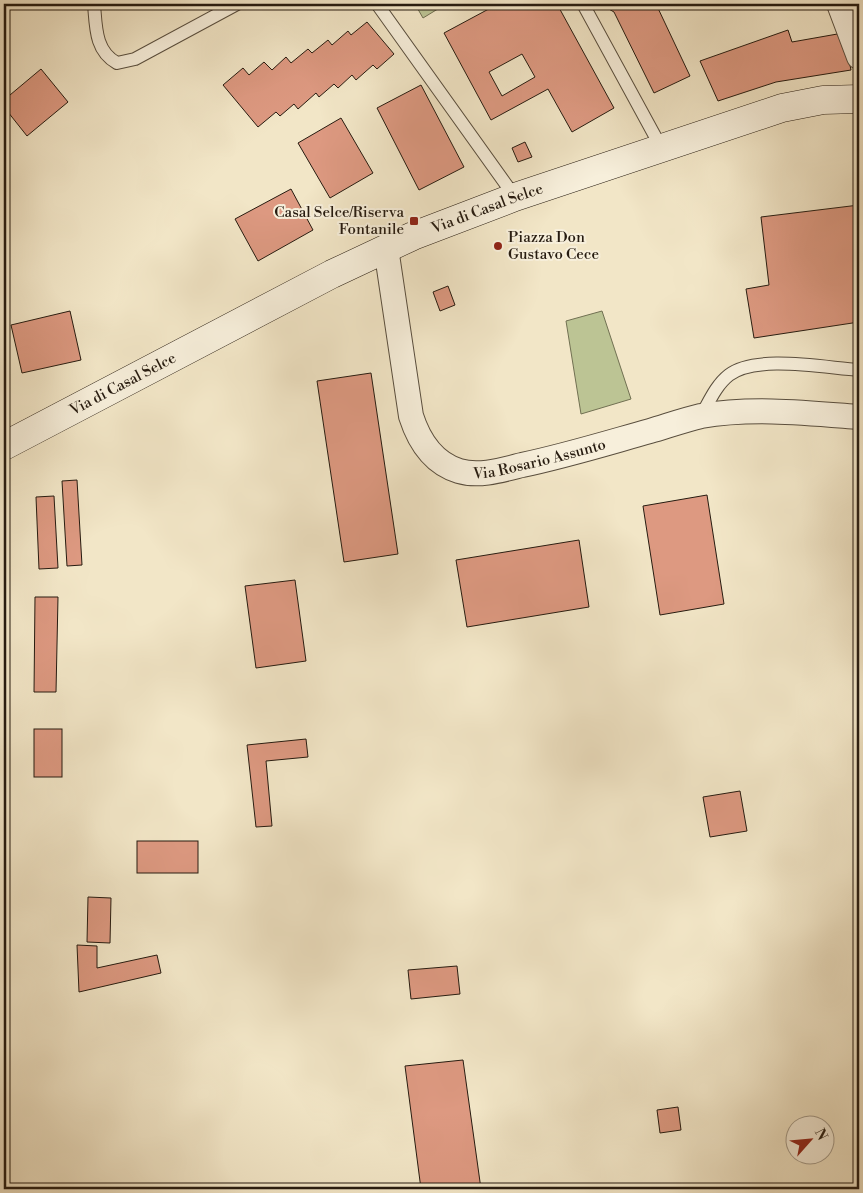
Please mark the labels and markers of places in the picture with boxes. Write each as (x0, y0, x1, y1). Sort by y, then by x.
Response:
place label: Casal Selce/Riserva Fontanile (274, 203, 404, 239)
marker: Casal Selce/Riserva Fontanile (408, 215, 420, 227)
place label: Piazza Don Gustavo Cece (508, 228, 599, 264)
marker: Piazza Don Gustavo Cece (492, 240, 504, 252)

